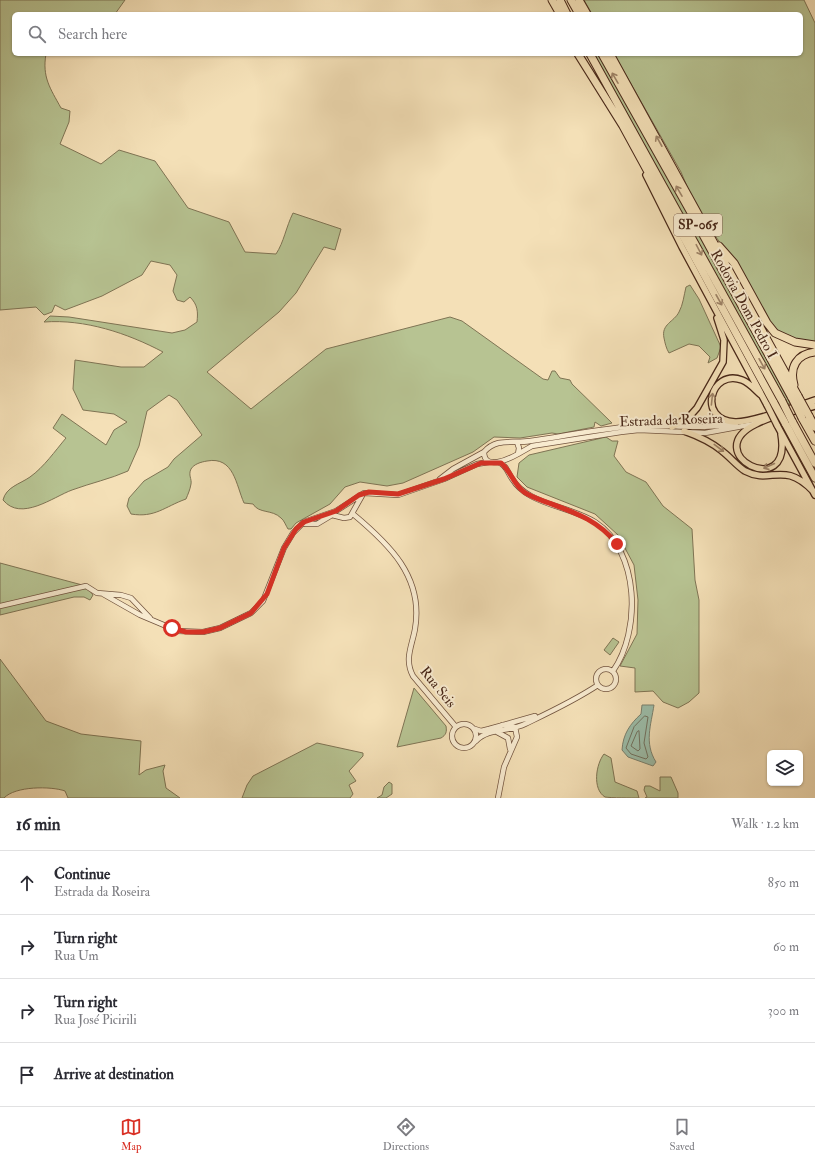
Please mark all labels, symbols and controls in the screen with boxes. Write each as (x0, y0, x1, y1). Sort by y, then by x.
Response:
search box (12, 12, 803, 56)
icon: search (26, 23, 48, 45)
text: Search here (58, 25, 127, 44)
one-way arrow (611, 72, 619, 84)
one-way arrow (654, 135, 662, 147)
one-way arrow (674, 185, 682, 197)
road number: SP-065 (674, 214, 722, 236)
one-way arrow (696, 244, 704, 256)
street label: Rodovia Dom Pedro I (707, 247, 781, 362)
one-way arrow (715, 294, 723, 306)
one-way arrow (758, 358, 766, 370)
one-way arrow (709, 393, 716, 406)
street label: Estrada da Roseira (619, 410, 723, 430)
one-way arrow (713, 444, 724, 452)
one-way arrow (763, 463, 775, 470)
route end (608, 535, 626, 553)
route start (163, 619, 181, 637)
street label: Rua Seis (416, 663, 460, 711)
map controls (767, 750, 803, 786)
button: layers (767, 750, 803, 786)
text: 16 min (16, 814, 61, 835)
text: Walk · 1.2 km (731, 816, 799, 832)
text: Continue (54, 865, 110, 884)
icon: ahead (16, 872, 38, 894)
text: 850 m (768, 875, 799, 891)
text: Estrada da Roseira (54, 884, 150, 900)
text: Turn right (54, 929, 117, 948)
icon: right (16, 936, 38, 958)
text: 60 m (773, 939, 799, 955)
text: Rua Um (54, 948, 99, 964)
text: Turn right (54, 993, 117, 1012)
icon: right (16, 1000, 38, 1022)
text: 300 m (768, 1003, 799, 1019)
text: Rua José Picirili (54, 1012, 137, 1028)
icon: arrive (16, 1064, 38, 1086)
text: Arrive at destination (54, 1065, 174, 1084)
tab: Map (120, 1116, 142, 1153)
tab: Directions (383, 1116, 429, 1153)
tab: Saved (670, 1116, 695, 1153)

